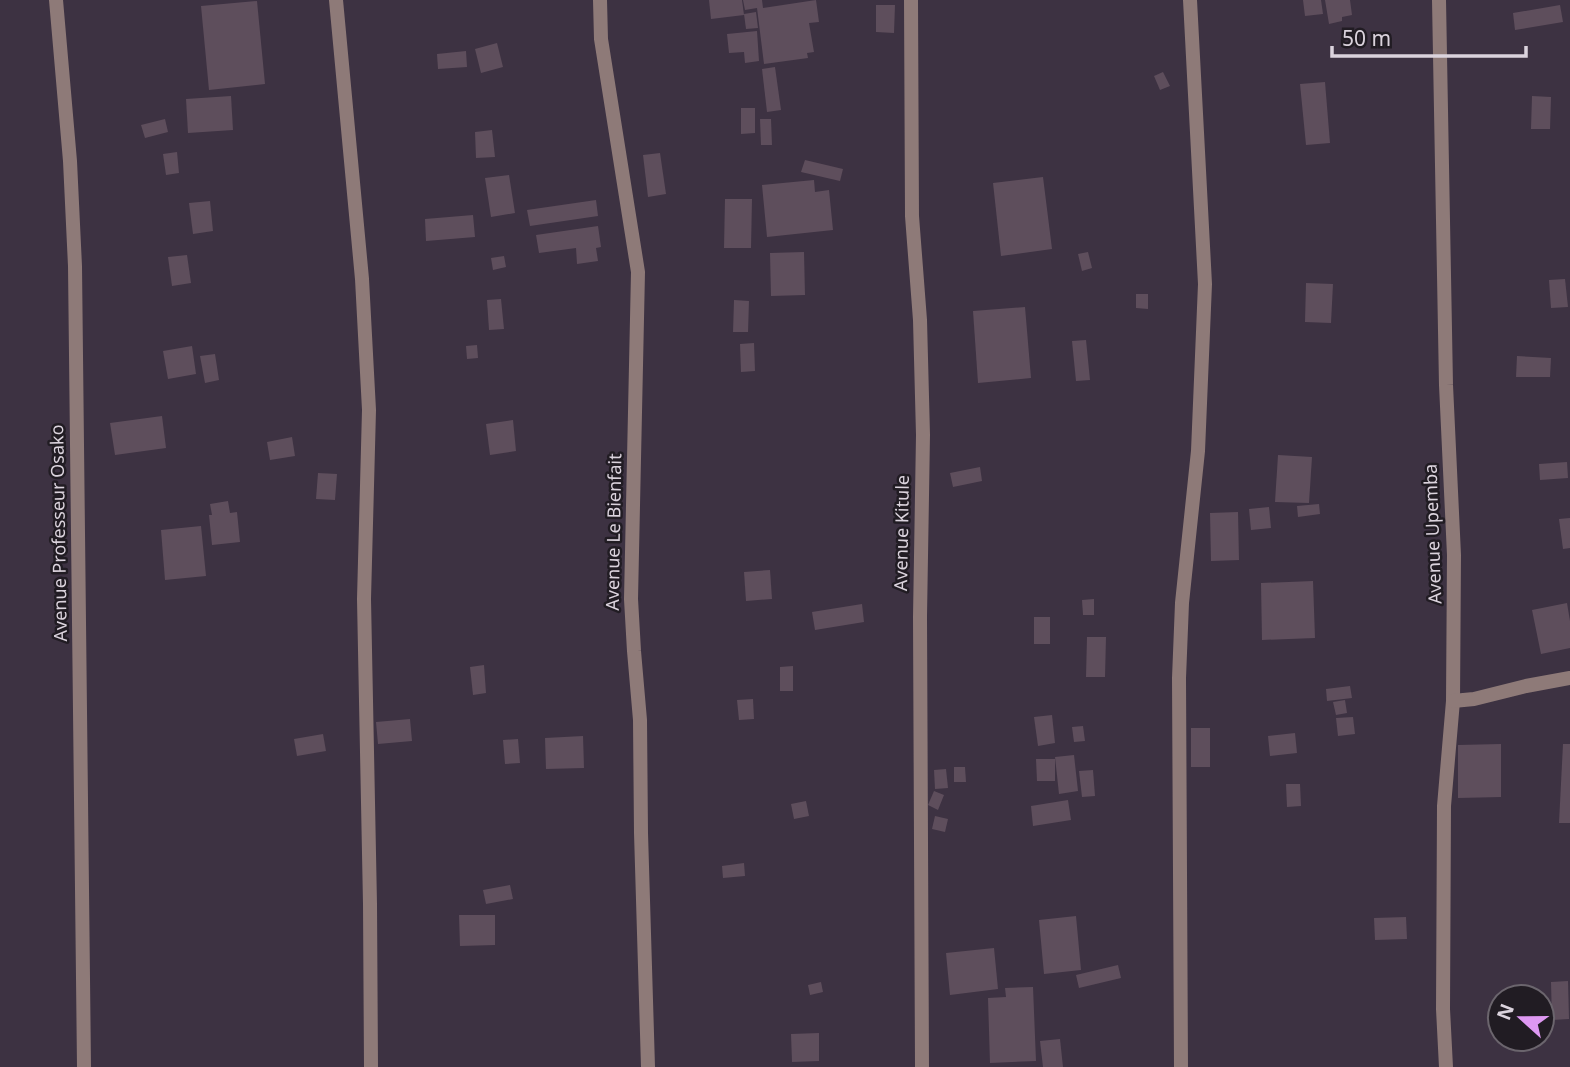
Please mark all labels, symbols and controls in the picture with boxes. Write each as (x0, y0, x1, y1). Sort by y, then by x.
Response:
scale bar (1332, 14, 1526, 58)
text: 50 m (1342, 24, 1391, 52)
street label: Avenue Professeur Osako (44, 424, 72, 642)
street label: Avenue Le Bienfait (600, 453, 626, 611)
street label: Avenue Upemba (1418, 464, 1446, 605)
street label: Avenue Kitule (888, 475, 914, 591)
north arrow (1486, 983, 1556, 1053)
text: N (1490, 1000, 1520, 1024)

